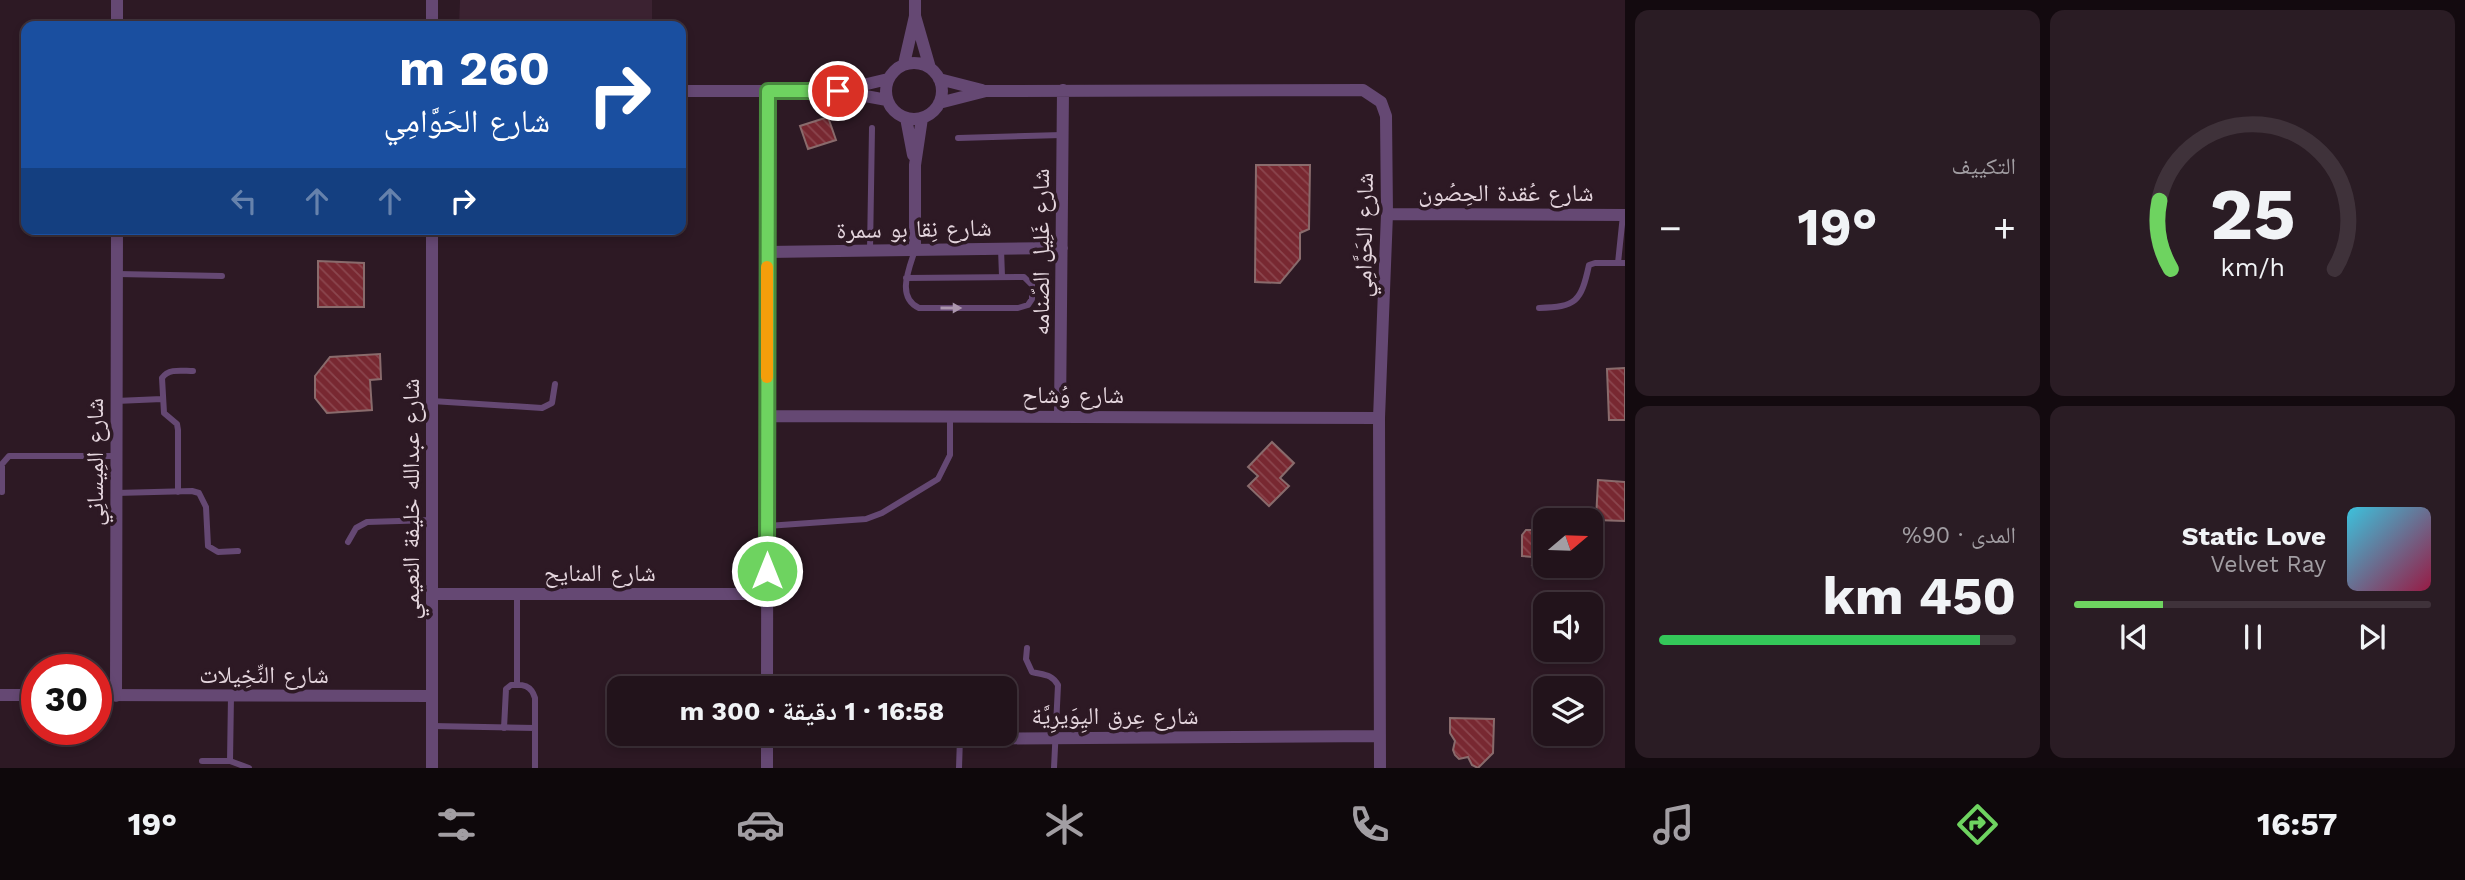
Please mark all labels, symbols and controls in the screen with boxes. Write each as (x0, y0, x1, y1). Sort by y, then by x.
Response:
text: 260 m (399, 39, 550, 97)
icon: right (574, 49, 665, 140)
pin (808, 61, 868, 121)
icon: arrive (819, 72, 857, 110)
text: شارع الحَوَّامِي (383, 102, 550, 140)
text: التكييف (1951, 153, 2016, 180)
street label: شارع غَلِيل الصّنامه (1027, 168, 1056, 336)
text: 25 (2210, 171, 2295, 257)
street label: شارع الحَوَّامِي (1349, 172, 1384, 298)
street label: شارع عُقدة الحِصُون (1418, 179, 1594, 208)
icon: left (225, 182, 263, 220)
icon: ahead (298, 182, 336, 220)
icon: ahead (371, 182, 409, 220)
icon: right (444, 182, 482, 220)
text: 19° (1797, 197, 1878, 258)
text: − (1659, 206, 1682, 250)
text: + (1993, 206, 2016, 250)
street label: شارع نِقا بو سمرة (836, 214, 992, 245)
text: km/h (2220, 253, 2285, 282)
one-way arrow (941, 302, 963, 314)
street label: شارع عبدالله خليفة النعيمي (397, 379, 430, 619)
street label: شارع وُشاح (1022, 381, 1124, 410)
street label: شارع المِيسانِي (81, 398, 114, 526)
north arrow (1533, 508, 1603, 578)
map controls (1533, 508, 1603, 746)
text: Static Love (2182, 521, 2326, 551)
text: المدى · 90% (1902, 522, 2016, 549)
position arrow (730, 534, 804, 608)
text: Velvet Ray (2210, 551, 2326, 578)
street label: شارع المنايح (544, 559, 656, 588)
text: 450 km (1822, 566, 2016, 627)
button: sound (1533, 592, 1603, 662)
icon: previous (2115, 618, 2153, 656)
icon: pause (2234, 618, 2272, 656)
icon: next (2353, 618, 2391, 656)
speed limit sign: 30 (21, 654, 112, 745)
street label: شارع النِّخِيلات (199, 661, 329, 690)
button: layers (1533, 676, 1603, 746)
text: 16:58 · 1 دقيقة · 300 m (680, 696, 944, 726)
street label: شارع عِرق اليِوَيرِيَّة (1031, 702, 1199, 733)
icon: filters (432, 800, 481, 849)
icon: car (736, 800, 785, 849)
icon: climate (1040, 800, 1089, 849)
icon: phone (1345, 800, 1394, 849)
icon: music (1649, 800, 1698, 849)
icon: directions (1953, 800, 2002, 849)
text: 19° (128, 805, 177, 843)
text: 16:57 (2257, 805, 2337, 843)

